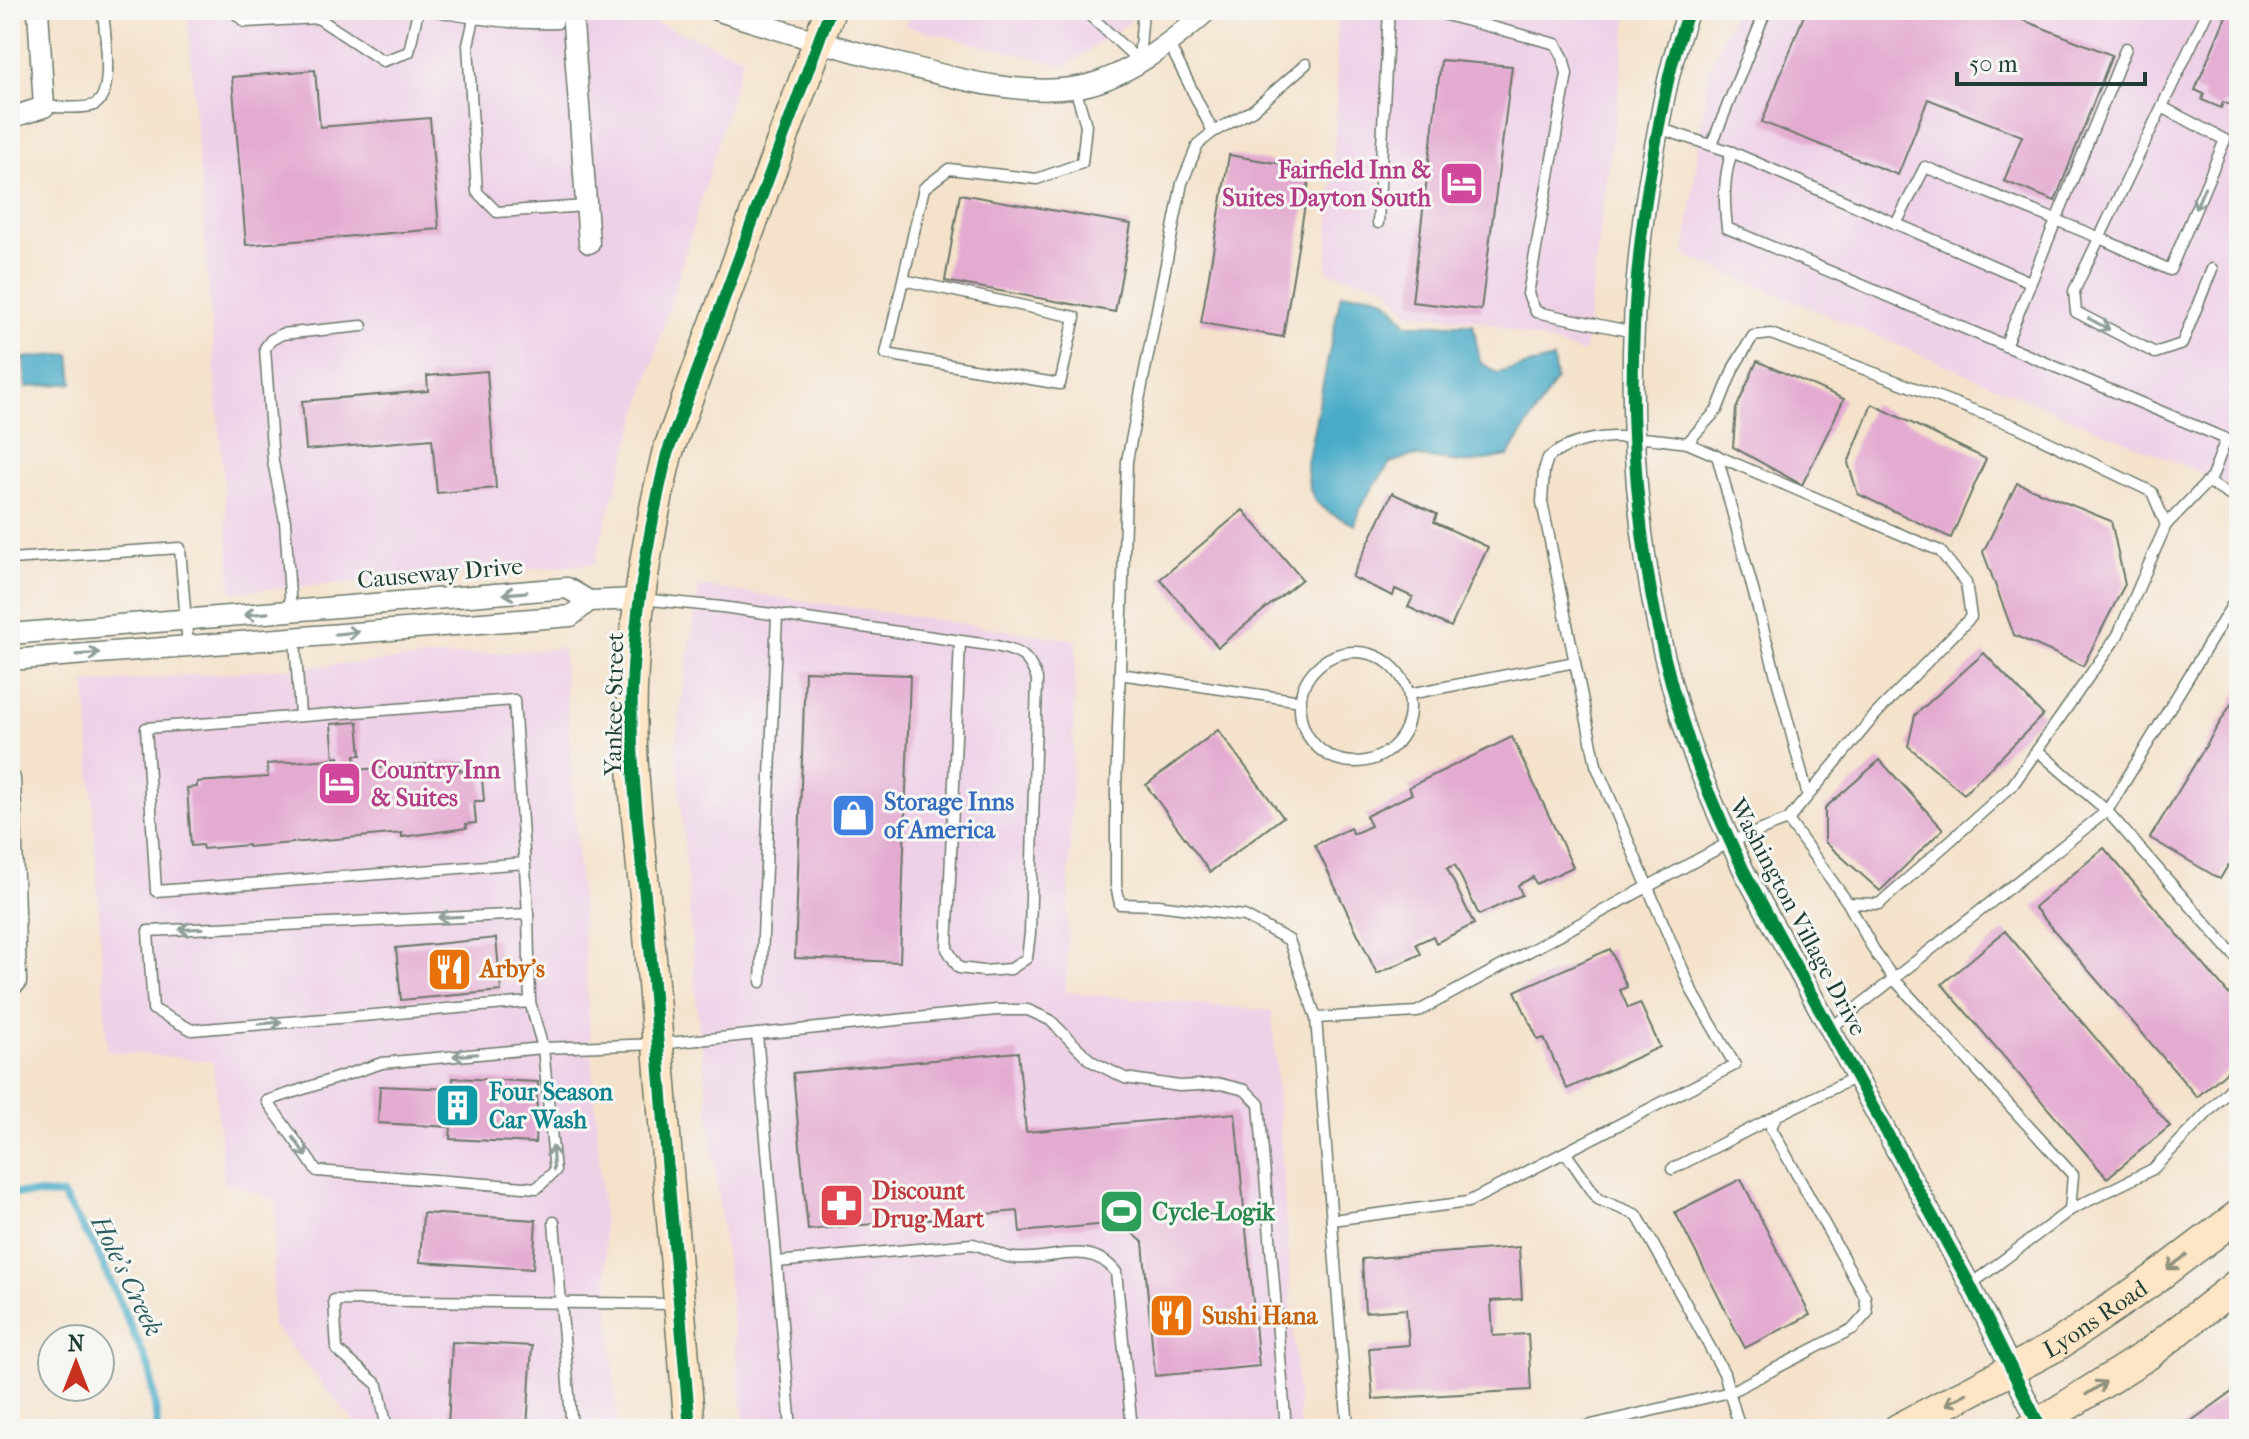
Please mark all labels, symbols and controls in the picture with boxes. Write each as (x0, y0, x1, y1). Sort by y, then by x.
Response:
scale bar (1957, 36, 2145, 86)
text: 50 m (1969, 50, 2018, 78)
place label: Fairfield Inn & Suites Dayton South (1222, 156, 1432, 212)
hotel icon: Fairfield Inn & Suites Dayton South (1438, 160, 1486, 208)
one-way arrow (2192, 185, 2207, 210)
one-way arrow (2087, 316, 2110, 332)
street label: Causeway Drive (356, 552, 524, 594)
one-way arrow (502, 585, 529, 600)
one-way arrow (243, 607, 270, 622)
one-way arrow (333, 626, 360, 641)
street label: Yankee Street (599, 631, 629, 777)
one-way arrow (74, 646, 101, 661)
place label: Country Inn & Suites (371, 756, 501, 812)
hotel icon: Country Inn & Suites (316, 760, 364, 808)
place label: Storage Inns of America (884, 788, 1014, 844)
shop icon: Storage Inns of America (829, 792, 877, 840)
street label: Washington Village Drive (1723, 793, 1873, 1041)
one-way arrow (437, 910, 464, 925)
one-way arrow (178, 922, 205, 937)
restaurant icon: Arby's (425, 945, 473, 993)
place label: Arby's (478, 955, 545, 983)
one-way arrow (256, 1016, 283, 1031)
one-way arrow (452, 1048, 479, 1063)
place label: Four Season Car Wash (488, 1078, 614, 1134)
building icon: Four Season Car Wash (434, 1082, 482, 1130)
one-way arrow (291, 1136, 308, 1157)
one-way arrow (546, 1146, 561, 1172)
place label: Discount Drug Mart (872, 1177, 985, 1233)
pharmacy icon: Discount Drug Mart (817, 1181, 865, 1229)
sports icon: Cycle-Logik (1097, 1188, 1145, 1236)
place label: Cycle-Logik (1152, 1198, 1275, 1226)
water label: Hole's Creek (84, 1210, 170, 1341)
one-way arrow (2167, 1254, 2188, 1271)
street label: Lyons Road (2039, 1273, 2153, 1364)
restaurant icon: Sushi Hana (1147, 1292, 1195, 1340)
place label: Sushi Hana (1202, 1302, 1318, 1330)
north arrow (36, 1323, 116, 1403)
text: N (68, 1331, 85, 1357)
one-way arrow (2084, 1380, 2107, 1396)
one-way arrow (1945, 1392, 1969, 1408)

